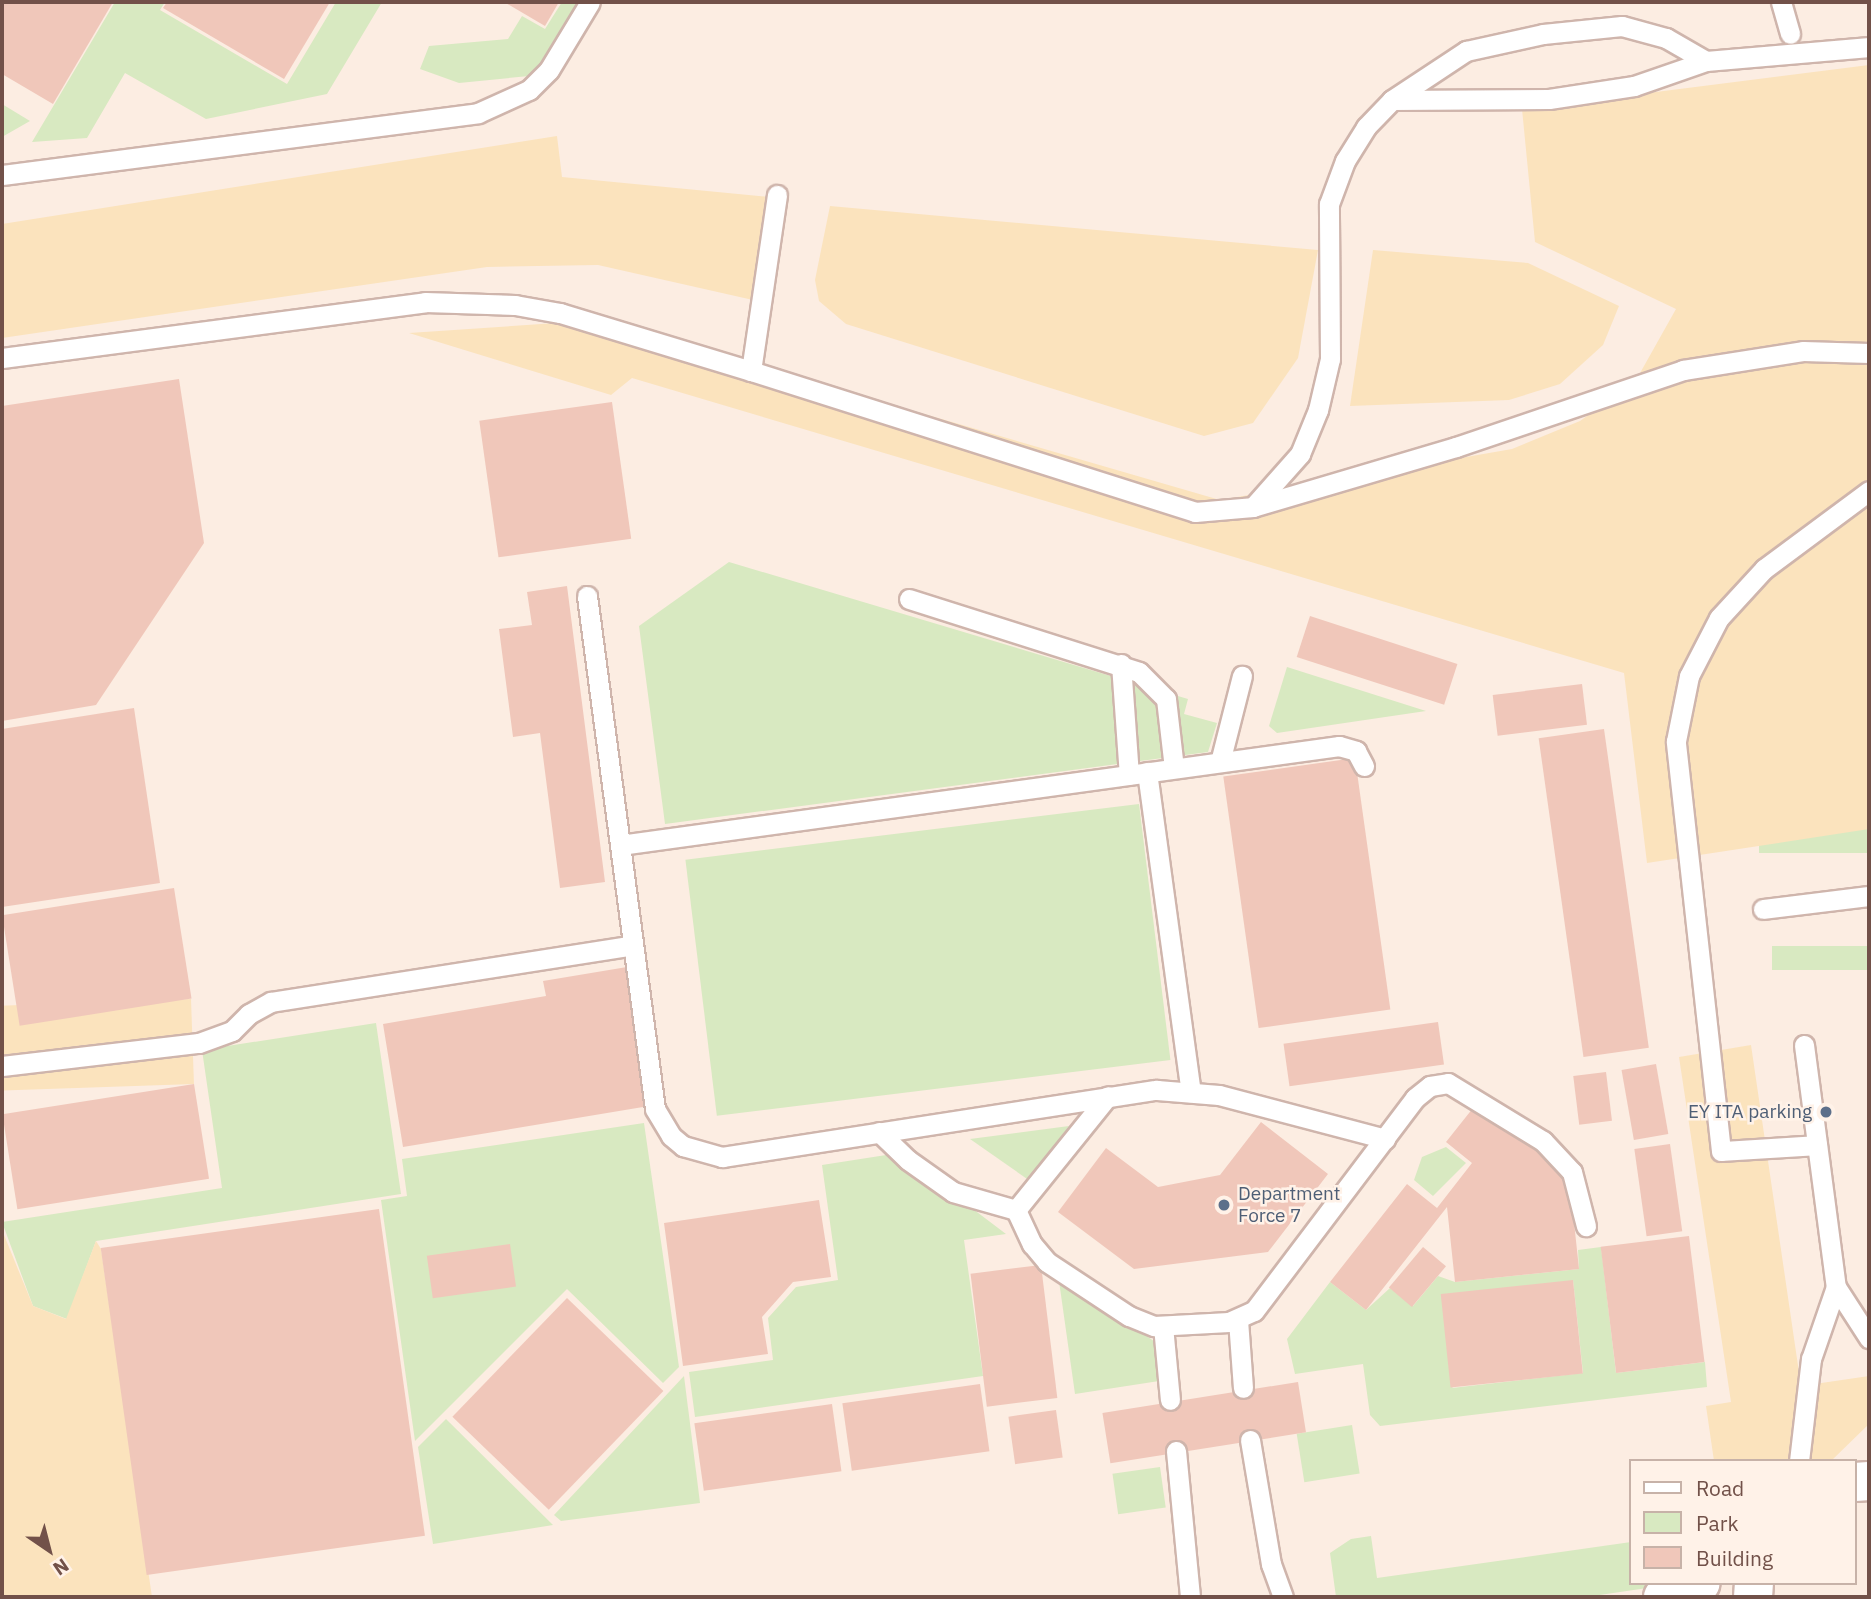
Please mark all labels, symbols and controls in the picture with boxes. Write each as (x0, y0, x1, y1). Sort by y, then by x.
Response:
place label: EY ITA parking (1688, 1101, 1812, 1123)
marker: EY ITA parking (1818, 1104, 1834, 1120)
place label: Department Force 7 (1238, 1183, 1341, 1227)
marker: Department Force 7 (1216, 1197, 1232, 1213)
legend (1630, 1459, 1857, 1585)
text: Road (1696, 1474, 1744, 1502)
text: Park (1696, 1509, 1739, 1537)
north arrow (14, 1515, 84, 1585)
text: Building (1696, 1544, 1773, 1572)
text: N (49, 1553, 74, 1581)

